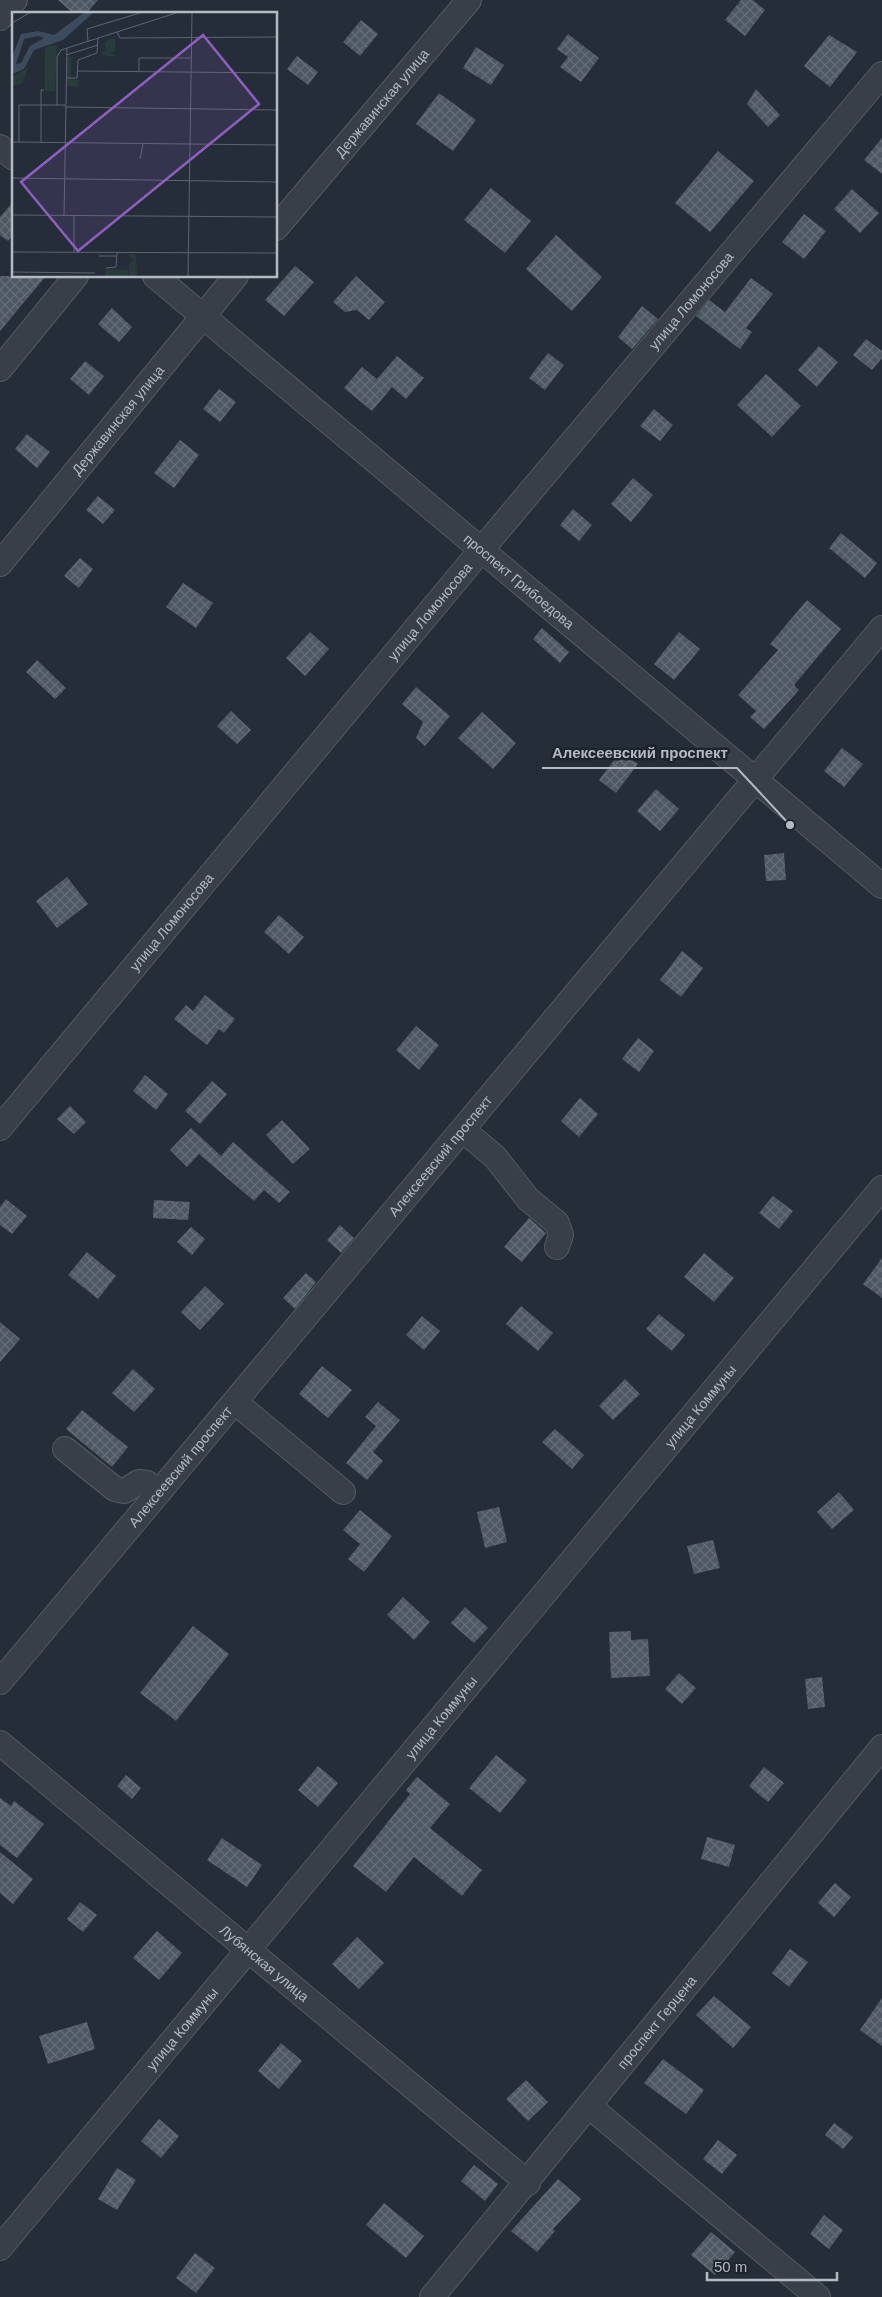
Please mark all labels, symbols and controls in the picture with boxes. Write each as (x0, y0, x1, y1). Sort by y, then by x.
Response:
inset map (12, 12, 278, 278)
street label: Державинская улица (332, 45, 432, 160)
street label: улица Ломоносова (646, 249, 737, 353)
street label: Державинская улица (68, 362, 167, 478)
street label: проспект Грибоедова (461, 531, 577, 632)
street label: улица Ломоносова (385, 559, 475, 664)
callout: Алексеевский проспект (542, 738, 737, 768)
text: Алексеевский проспект (552, 744, 728, 761)
street label: улица Ломоносова (126, 870, 217, 974)
street label: Алексеевский проспект (385, 1092, 496, 1219)
street label: улица Коммуны (661, 1362, 739, 1451)
street label: Алексеевский проспект (125, 1402, 236, 1530)
street label: улица Коммуны (402, 1673, 480, 1762)
street label: Лубянская улица (217, 1922, 312, 2005)
street label: проспект Герцена (614, 1972, 700, 2072)
street label: улица Коммуны (143, 1984, 221, 2073)
scale bar (707, 2250, 837, 2282)
text: 50 m (714, 2258, 747, 2275)

